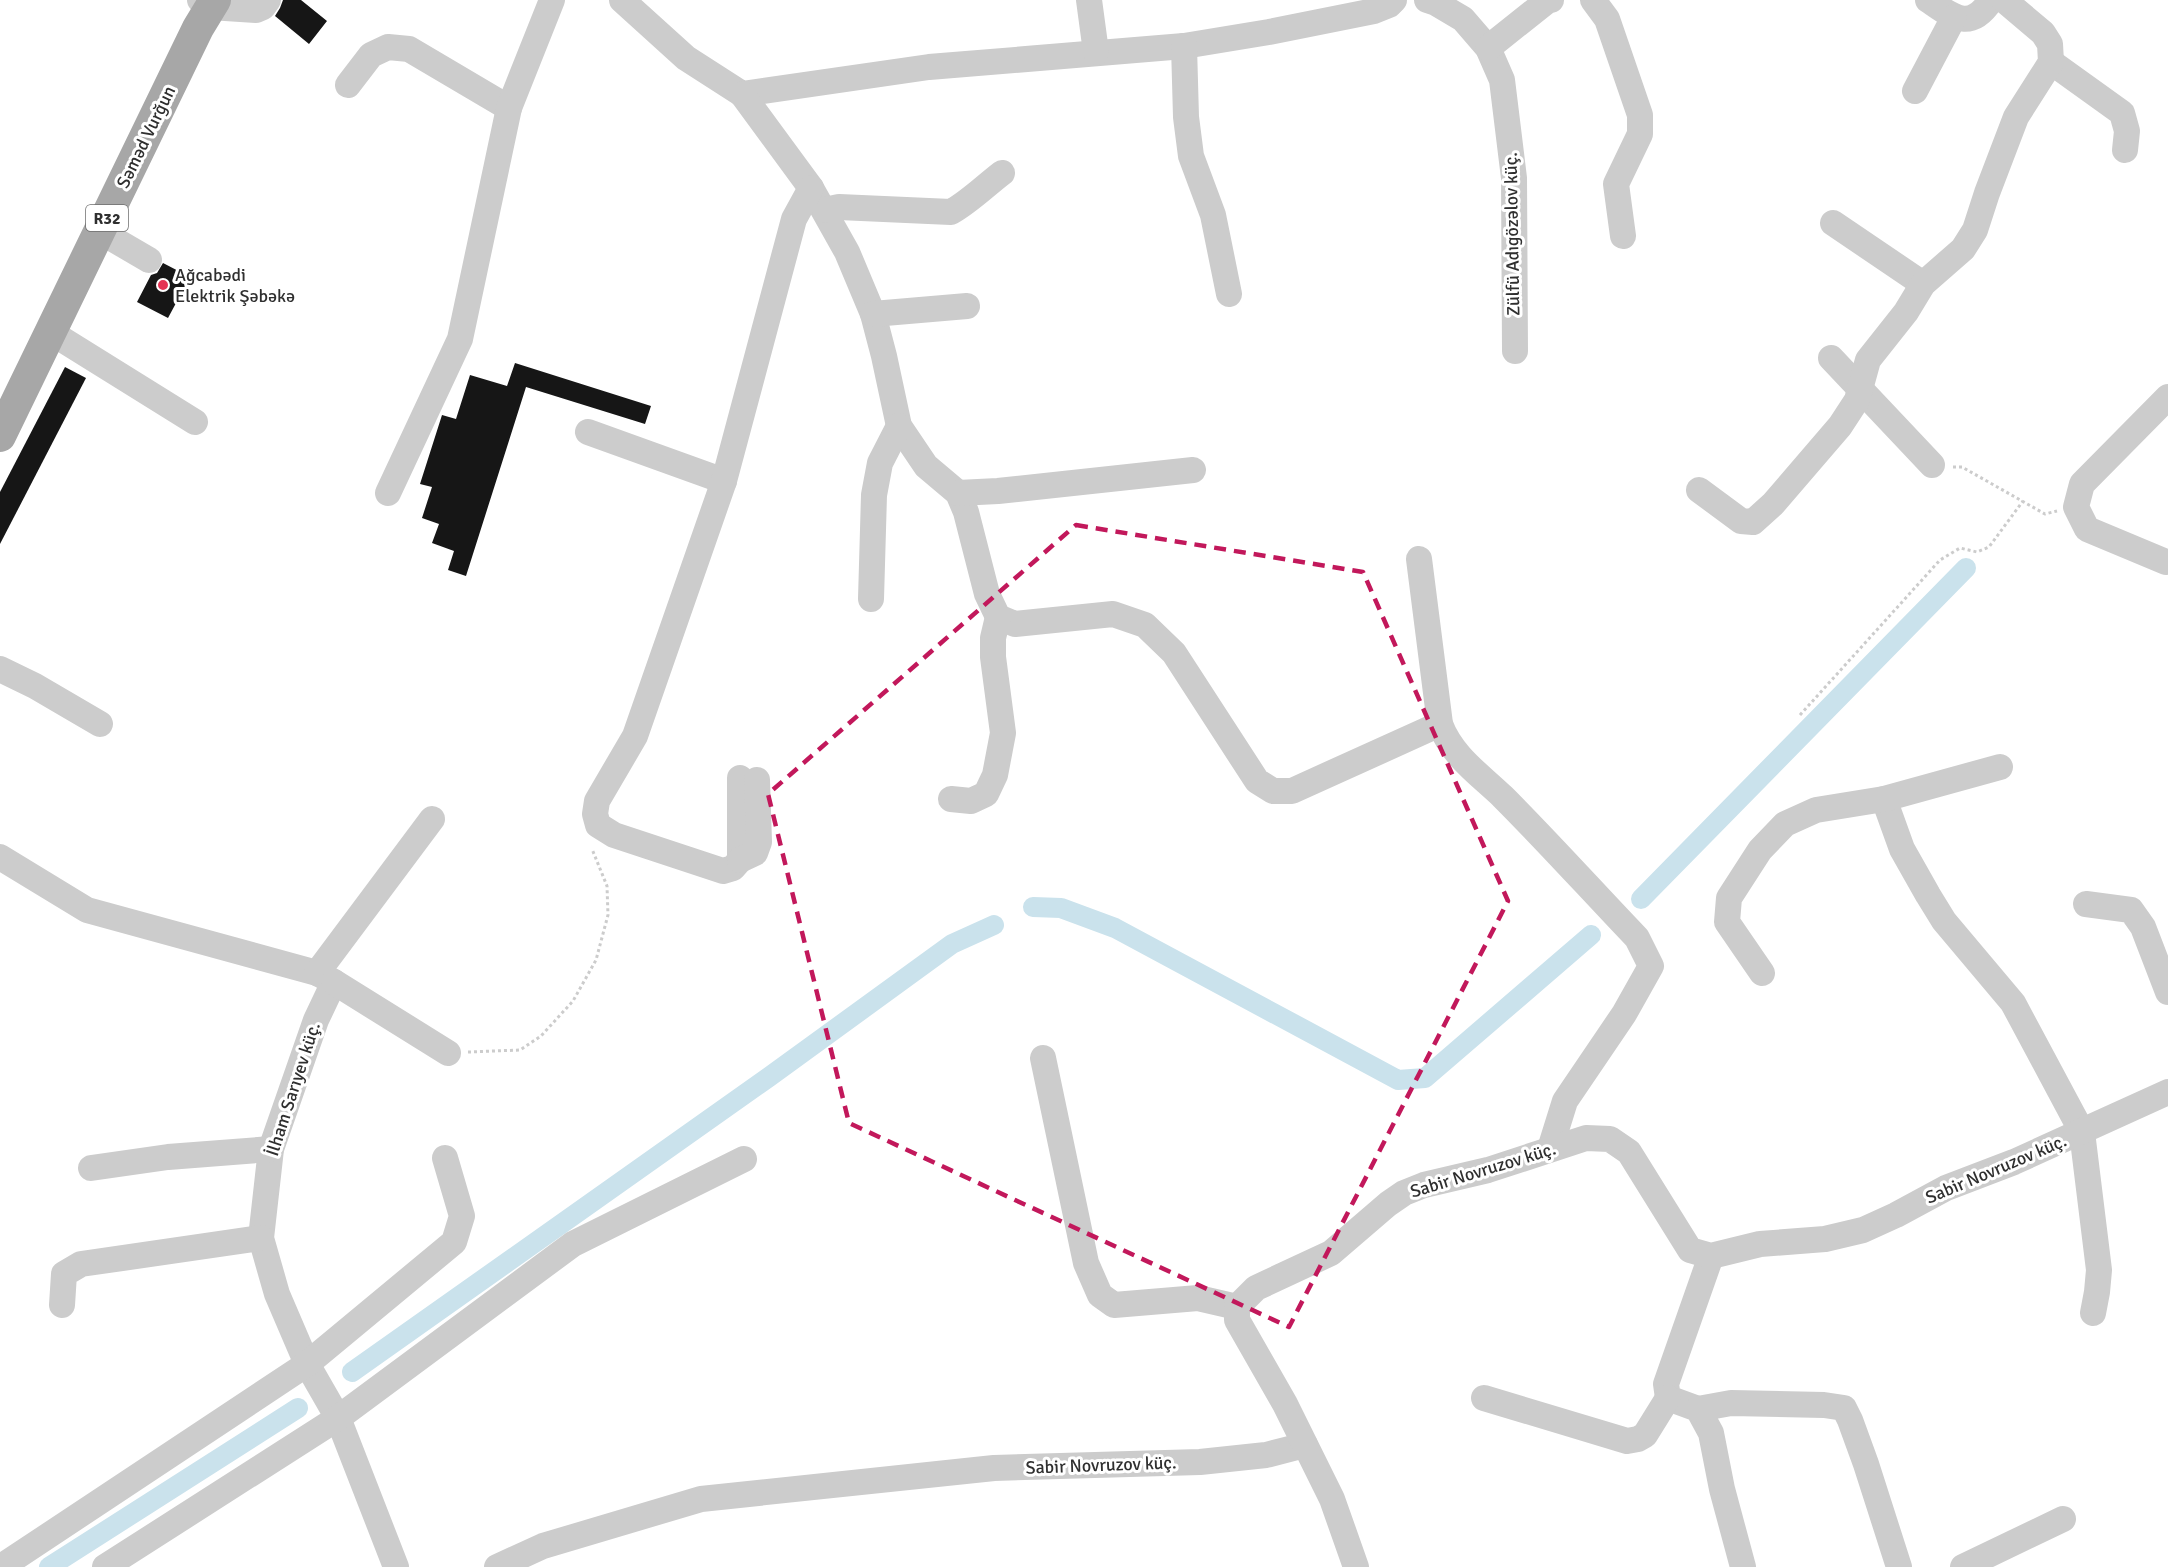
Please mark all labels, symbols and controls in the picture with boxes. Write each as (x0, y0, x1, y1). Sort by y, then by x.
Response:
street label: Səməd Vurğun (112, 82, 180, 192)
street label: Zülfü Adıgözəlov küç. (1500, 152, 1524, 316)
road number: R32 (86, 205, 128, 231)
place label: Ağcabədi Elektrik Şəbəkə (175, 264, 295, 307)
marker: Ağcabədi Elektrik Şəbəkə (156, 278, 170, 292)
street label: İlham Sarıyev küç. (261, 1019, 325, 1159)
street label: Sabir Novruzov küç. (1922, 1129, 2070, 1209)
street label: Sabir Novruzov küç. (1408, 1137, 1558, 1203)
street label: Sabir Novruzov küç. (1025, 1451, 1177, 1479)

